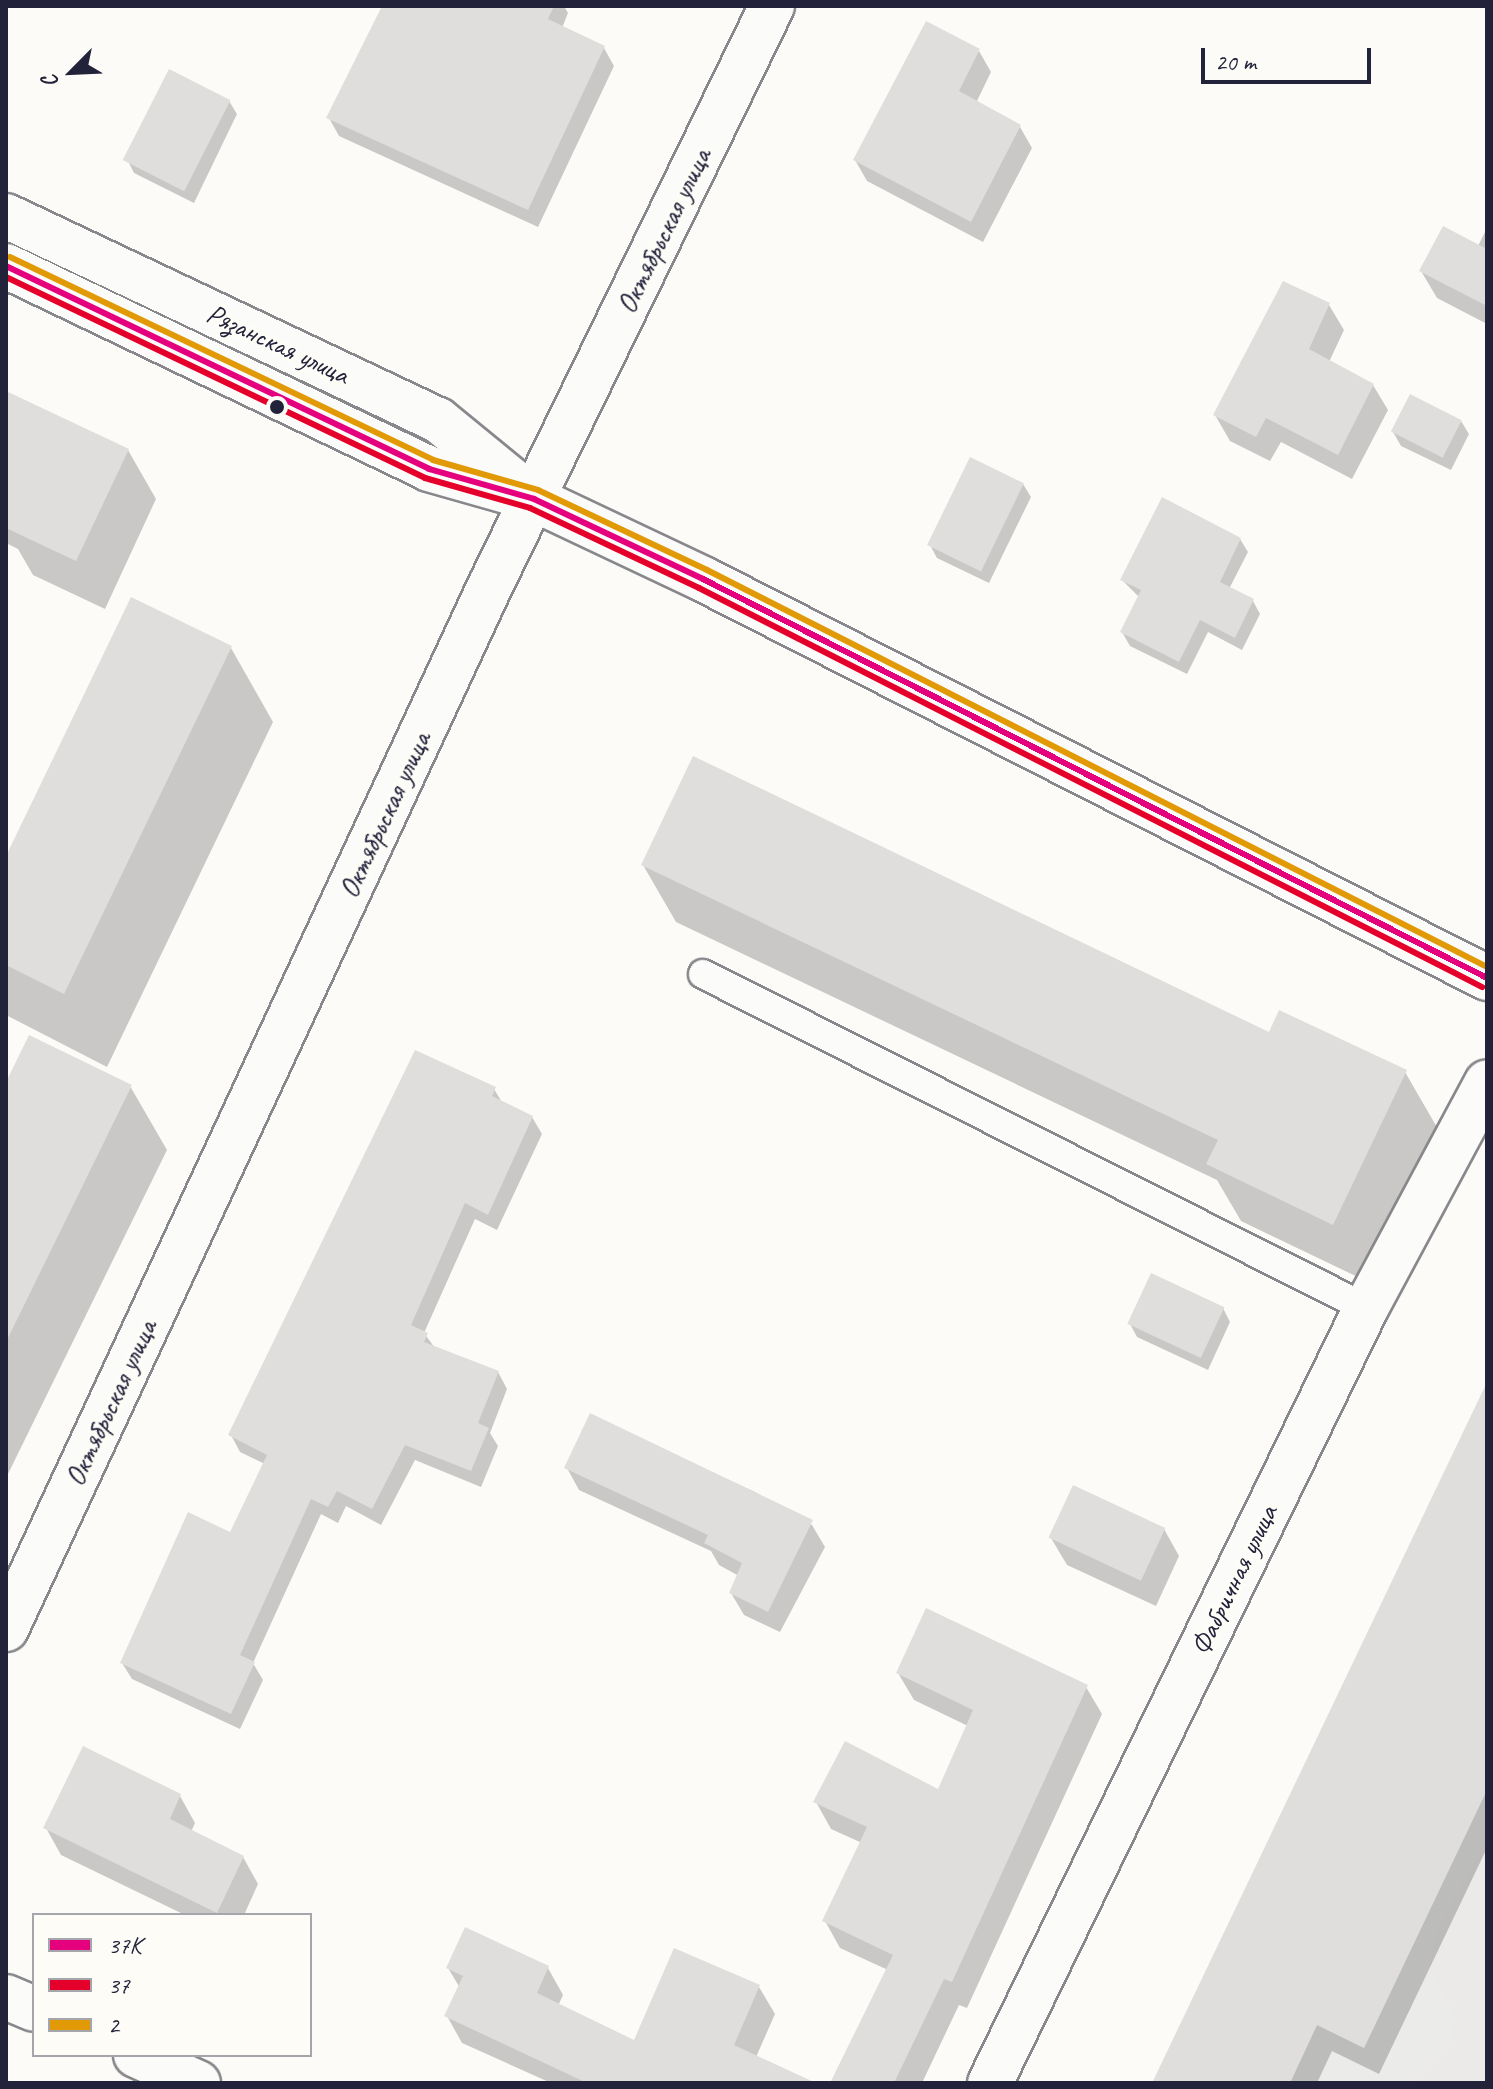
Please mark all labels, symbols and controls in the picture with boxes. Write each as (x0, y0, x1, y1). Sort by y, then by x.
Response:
north arrow (32, 32, 112, 112)
scale bar (1205, 32, 1375, 82)
text: 20 m (1215, 47, 1256, 77)
text: С (35, 71, 65, 92)
street label: Октябрьская улица (609, 143, 719, 319)
street label: Рязанская улица (200, 296, 356, 392)
unlabelled marker (269, 399, 285, 415)
street label: Октябрьская улица (332, 726, 438, 904)
street label: Октябрьская улица (58, 1314, 164, 1492)
street label: Фабричная улица (1183, 1499, 1285, 1661)
legend (32, 1913, 312, 2057)
text: 37К (108, 1930, 142, 1960)
text: 37 (108, 1970, 130, 2000)
text: 2 (108, 2010, 119, 2040)

